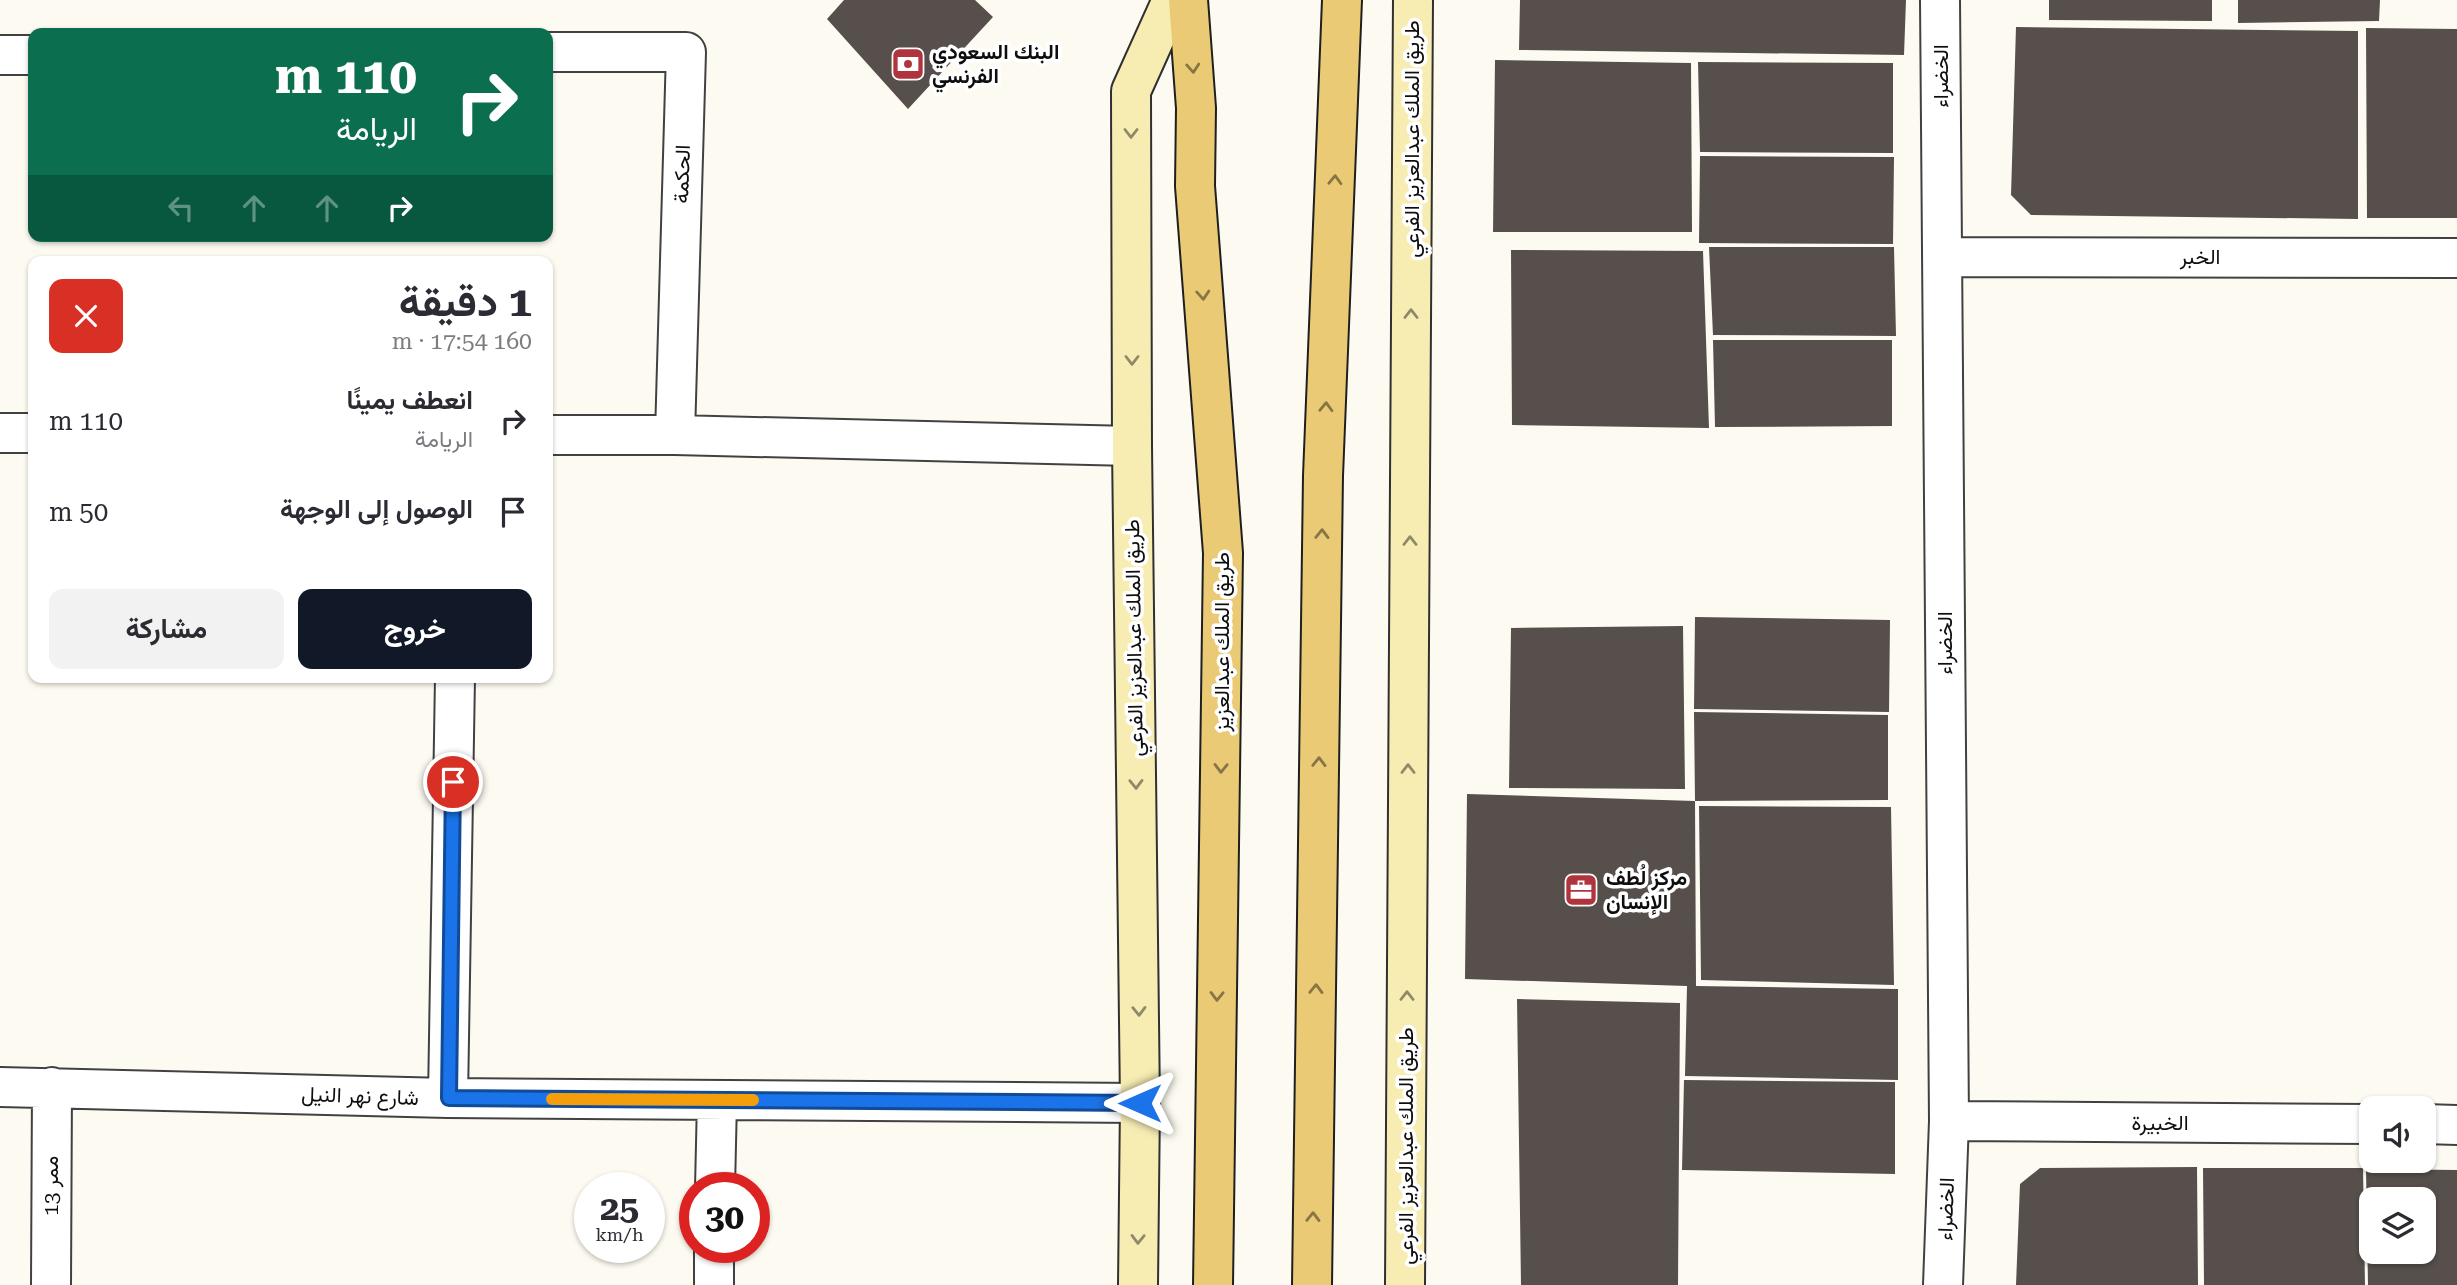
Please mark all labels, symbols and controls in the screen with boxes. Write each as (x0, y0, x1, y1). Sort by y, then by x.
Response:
street label: طريق الملك عبدالعزيز الفرعي (1400, 20, 1429, 258)
place label: البنك السعودي الفرنسي (932, 40, 1059, 93)
street label: الخضراء (1929, 44, 1954, 108)
bank icon: البنك السعودي الفرنسي (889, 45, 927, 83)
text: 110 m (275, 48, 417, 105)
icon: right (441, 56, 532, 147)
one-way arrow (1185, 63, 1200, 74)
text: الريامة (336, 110, 417, 148)
one-way arrow (1123, 128, 1139, 139)
street label: الحكمة (669, 144, 695, 204)
one-way arrow (1327, 174, 1342, 185)
icon: left (162, 189, 200, 227)
icon: ahead (235, 189, 273, 227)
icon: ahead (308, 189, 346, 227)
icon: right (381, 189, 419, 227)
street label: الخبر (2179, 245, 2220, 270)
text: 1 دقيقة (399, 277, 532, 326)
button: close (49, 279, 123, 353)
one-way arrow (1195, 290, 1210, 301)
one-way arrow (1403, 308, 1419, 319)
text: 160 m · 17:54 (392, 328, 532, 355)
one-way arrow (1124, 356, 1140, 366)
text: انعطف يمينًا (347, 385, 473, 415)
icon: right (494, 402, 532, 440)
one-way arrow (1318, 402, 1333, 413)
text: 110 m (49, 406, 123, 436)
text: الريامة (415, 426, 473, 453)
icon: arrive (494, 493, 532, 531)
text: الوصول إلى الوجهة (280, 494, 473, 524)
text: 50 m (49, 497, 108, 527)
street label: طريق الملك عبدالعزيز الفرعي (1120, 519, 1153, 757)
one-way arrow (1314, 529, 1330, 539)
one-way arrow (1402, 536, 1418, 546)
street label: طريق الملك عبدالعزيز (1210, 552, 1235, 733)
button: مشاركة (49, 589, 284, 669)
button: خروج (298, 589, 532, 669)
street label: الخضراء (1933, 611, 1958, 675)
pin (423, 752, 483, 812)
one-way arrow (1311, 756, 1327, 767)
icon: arrive (434, 763, 472, 801)
one-way arrow (1213, 763, 1229, 774)
one-way arrow (1400, 763, 1416, 774)
one-way arrow (1128, 779, 1144, 790)
place label: مركز لُطف الإنسان (1606, 864, 1687, 916)
office icon: مركز لُطف الإنسان (1562, 871, 1600, 909)
one-way arrow (1308, 984, 1324, 994)
one-way arrow (1210, 990, 1225, 1001)
one-way arrow (1399, 991, 1415, 1001)
one-way arrow (1131, 1007, 1147, 1017)
street label: طريق الملك عبدالعزيز الفرعي (1394, 1027, 1423, 1265)
position arrow (1103, 1066, 1177, 1140)
street label: شارع نهر النيل (301, 1082, 419, 1112)
map controls (2359, 1096, 2436, 1264)
button: sound (2359, 1096, 2436, 1173)
street label: الخبيرة (2131, 1111, 2189, 1136)
street label: ممر 13 (39, 1156, 64, 1216)
speed limit sign: 30 (679, 1172, 770, 1263)
street label: الخضراء (1933, 1177, 1960, 1241)
button: layers (2359, 1187, 2436, 1264)
text: 25 (600, 1188, 639, 1229)
one-way arrow (1305, 1211, 1321, 1222)
text: km/h (595, 1224, 644, 1245)
one-way arrow (1131, 1234, 1146, 1245)

